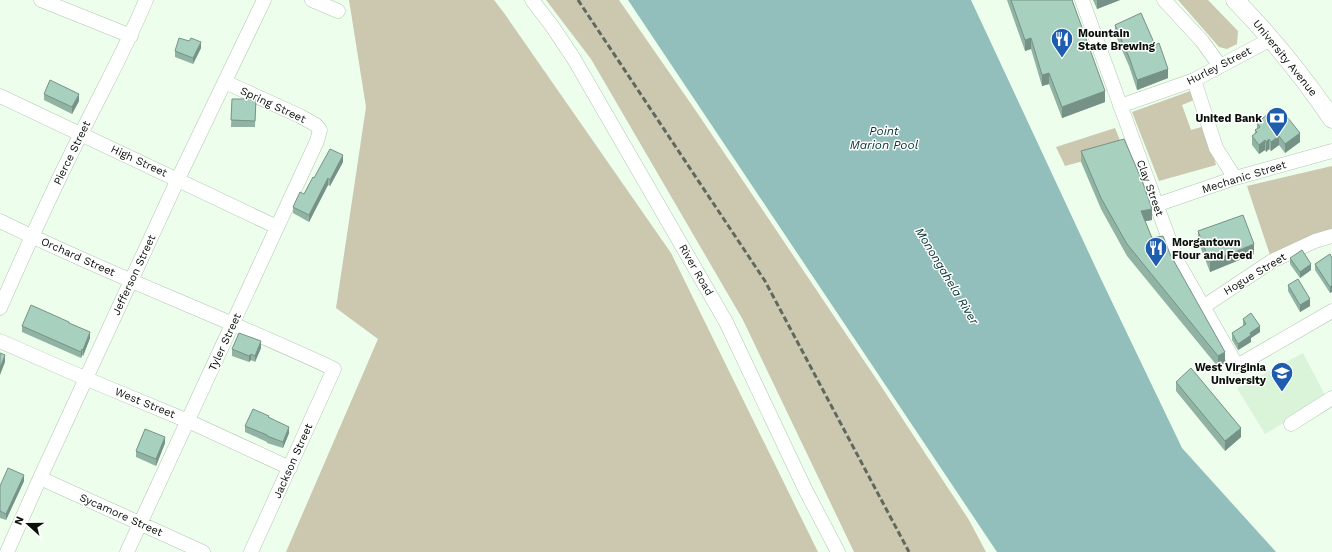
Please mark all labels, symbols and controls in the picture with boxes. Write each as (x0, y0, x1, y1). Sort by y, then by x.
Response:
street label: University Avenue (1250, 17, 1320, 99)
restaurant icon: Mountain State Brewing (1049, 26, 1075, 59)
place label: Mountain State Brewing (1078, 27, 1156, 53)
street label: Hurley Street (1184, 44, 1254, 88)
street label: Spring Street (238, 84, 308, 126)
bank icon: United Bank (1264, 105, 1290, 138)
place label: United Bank (1195, 112, 1262, 125)
street label: Pierce Street (51, 118, 93, 187)
water label: Point Marion Pool (850, 124, 919, 152)
street label: High Street (109, 142, 170, 180)
street label: Clay Street (1134, 158, 1166, 218)
street label: Mechanic Street (1200, 158, 1288, 196)
water label: Monongahela River (913, 225, 982, 328)
street label: Jefferson Street (110, 232, 159, 317)
street label: Orchard Street (39, 235, 117, 279)
restaurant icon: Morgantown Flour and Feed (1143, 235, 1169, 268)
place label: Morgantown Flour and Feed (1172, 236, 1253, 262)
street label: River Road (676, 242, 716, 298)
street label: Hogue Street (1221, 250, 1289, 298)
street label: Tyler Street (206, 311, 244, 373)
school or university icon: West Virginia University (1269, 360, 1295, 393)
place label: West Virginia University (1195, 361, 1267, 387)
street label: West Street (113, 385, 177, 421)
street label: Jackson Street (271, 421, 315, 500)
street label: Sycamore Street (78, 491, 165, 539)
north arrow (8, 504, 48, 544)
text: N (12, 514, 27, 527)

